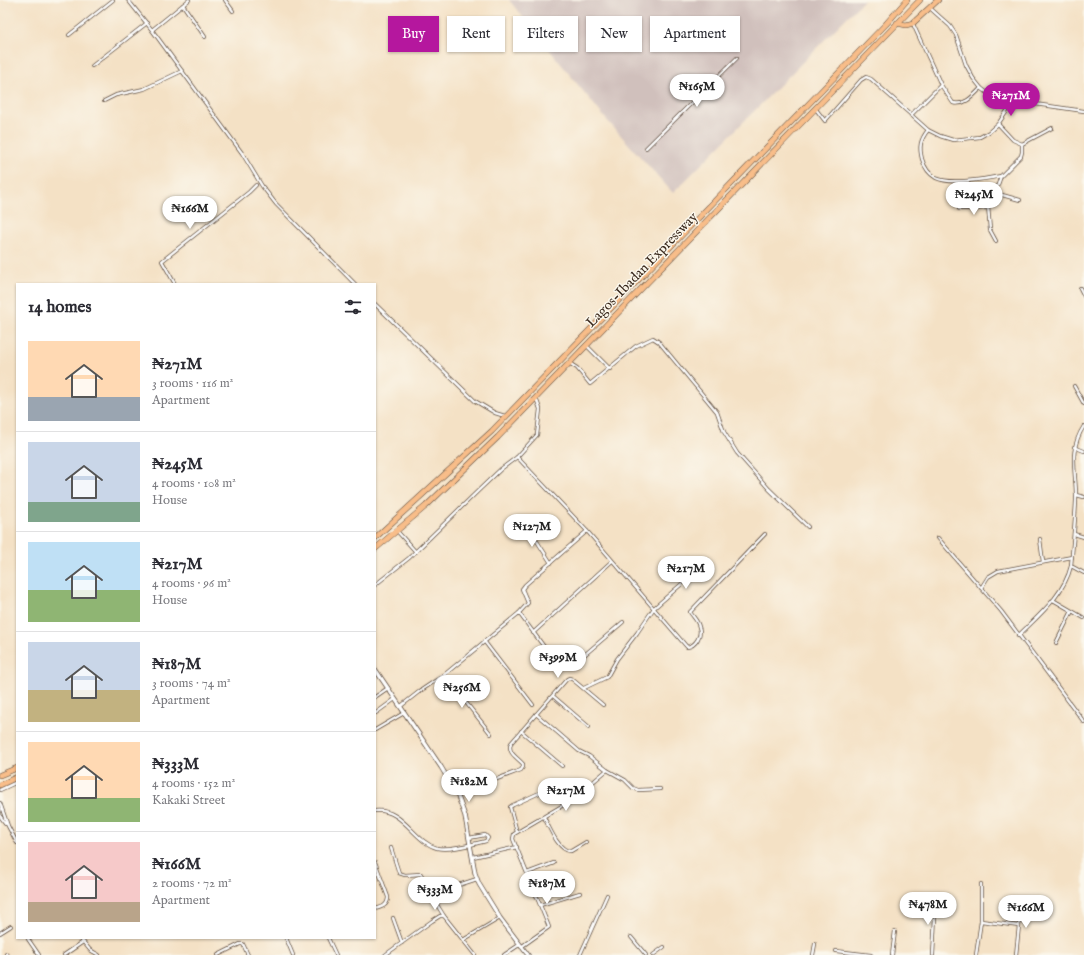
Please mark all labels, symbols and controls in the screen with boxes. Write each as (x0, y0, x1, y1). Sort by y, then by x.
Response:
chip: Buy (388, 16, 439, 52)
chip: Rent (447, 16, 505, 52)
chip: Filters (513, 16, 578, 52)
chip: New (586, 16, 642, 52)
chip: Apartment (650, 16, 740, 52)
pin: ₦165M (669, 74, 725, 108)
text: ₦165M (679, 78, 715, 95)
pin: ₦271M (983, 83, 1039, 117)
text: ₦271M (992, 87, 1030, 104)
pin: ₦245M (946, 182, 1002, 216)
text: ₦245M (955, 186, 993, 203)
pin: ₦166M (162, 196, 218, 230)
text: ₦166M (171, 200, 209, 217)
street label: Lagos-Ibadan Expressway (582, 208, 702, 331)
icon: filters (342, 296, 364, 318)
text: 14 homes (28, 297, 91, 318)
text: ₦271M (152, 354, 202, 375)
icon: home (60, 357, 108, 405)
text: 3 rooms · 116 m² (152, 375, 233, 392)
text: Apartment (152, 392, 210, 409)
text: ₦245M (152, 454, 203, 475)
icon: home (60, 458, 108, 506)
text: 4 rooms · 108 m² (152, 475, 236, 492)
text: House (152, 492, 187, 509)
pin: ₦127M (504, 514, 560, 548)
text: ₦127M (513, 518, 551, 535)
text: ₦217M (152, 554, 203, 575)
pin: ₦217M (658, 556, 714, 590)
icon: home (60, 558, 108, 606)
text: ₦217M (667, 560, 705, 577)
text: 4 rooms · 96 m² (152, 575, 231, 592)
text: House (152, 592, 187, 609)
pin: ₦399M (530, 645, 586, 679)
text: ₦399M (539, 649, 577, 666)
text: ₦187M (152, 654, 201, 675)
icon: home (60, 658, 108, 706)
text: 3 rooms · 74 m² (152, 675, 231, 692)
pin: ₦256M (434, 675, 490, 709)
text: ₦256M (443, 679, 481, 696)
text: Apartment (152, 692, 210, 709)
text: ₦333M (152, 754, 199, 775)
icon: home (60, 758, 108, 806)
pin: ₦182M (441, 769, 497, 803)
text: ₦182M (450, 773, 488, 790)
text: 4 rooms · 152 m² (152, 775, 235, 792)
pin: ₦217M (538, 778, 594, 812)
text: ₦217M (547, 782, 585, 799)
text: Kakaki Street (152, 792, 225, 809)
text: ₦166M (152, 854, 201, 875)
icon: home (60, 858, 108, 906)
pin: ₦187M (519, 871, 575, 905)
text: 2 rooms · 72 m² (152, 875, 232, 892)
text: ₦187M (528, 875, 566, 892)
pin: ₦333M (407, 877, 463, 911)
text: ₦333M (417, 881, 453, 898)
text: Apartment (152, 892, 210, 909)
pin: ₦478M (900, 892, 956, 926)
pin: ₦166M (998, 895, 1054, 929)
text: ₦478M (909, 896, 947, 913)
text: ₦166M (1007, 899, 1045, 916)

